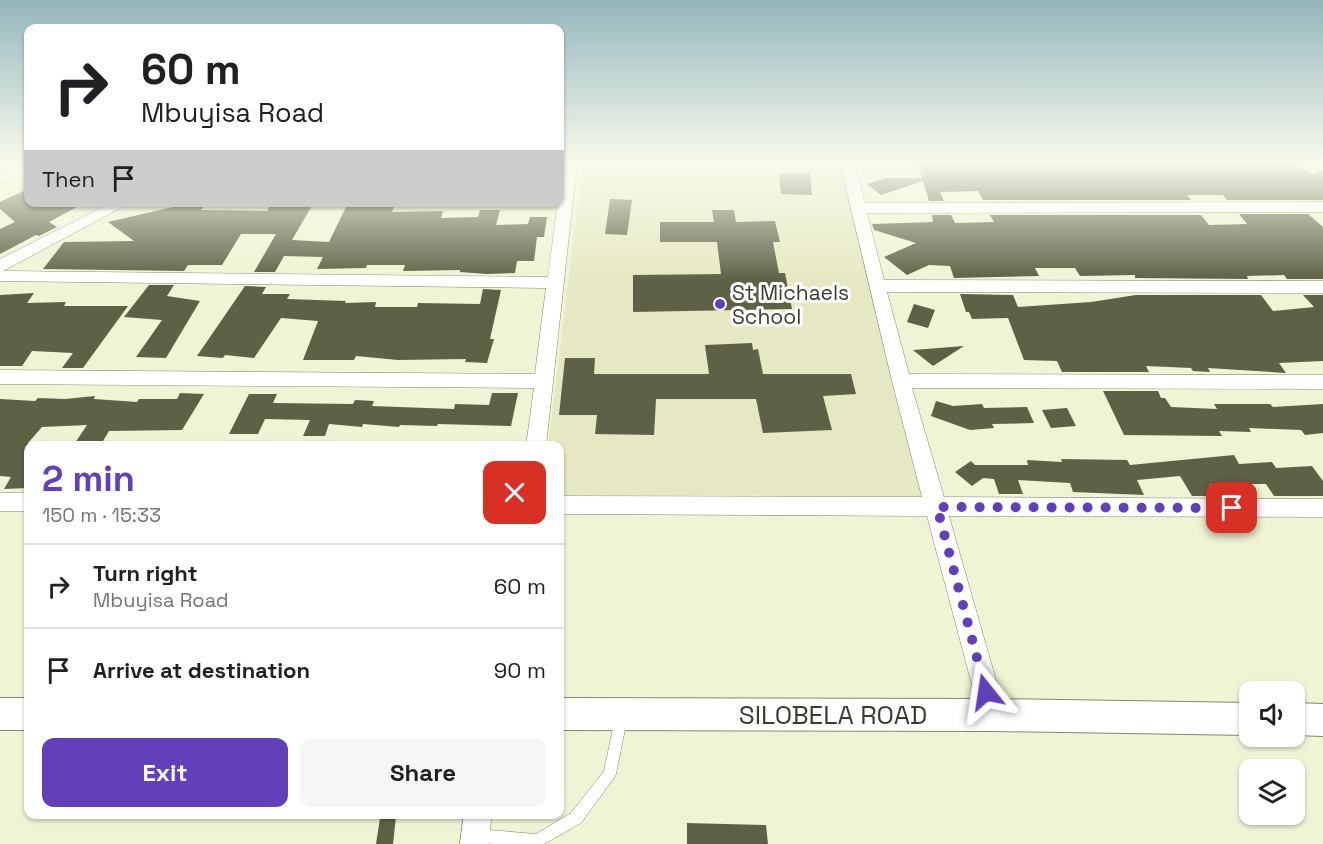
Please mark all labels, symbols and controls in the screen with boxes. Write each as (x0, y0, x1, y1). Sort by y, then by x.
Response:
text: 60 m (141, 43, 241, 96)
icon: right (42, 48, 120, 126)
text: Mbuyisa Road (141, 95, 324, 130)
icon: arrive (107, 162, 140, 195)
text: Then (42, 165, 95, 193)
place label: St Michaels School (732, 279, 849, 330)
marker: St Michaels School (713, 297, 727, 311)
text: 2 min (42, 456, 135, 502)
button: close (483, 461, 546, 524)
pin (1206, 482, 1257, 533)
icon: arrive (1215, 491, 1248, 524)
text: 150 m · 15:33 (42, 502, 161, 528)
text: Turn right (93, 559, 198, 587)
icon: right (42, 570, 75, 603)
text: 60 m (494, 572, 546, 600)
text: Mbuyisa Road (93, 587, 229, 613)
icon: arrive (42, 654, 75, 687)
text: Arrive at destination (93, 656, 310, 684)
text: 90 m (494, 656, 546, 684)
position arrow (954, 660, 1018, 724)
map controls (1239, 681, 1305, 825)
button: sound (1239, 681, 1305, 747)
street label: SILOBELA ROAD (739, 698, 927, 732)
button: Exit (42, 738, 288, 807)
button: Share (300, 738, 546, 807)
button: layers (1239, 759, 1305, 825)

